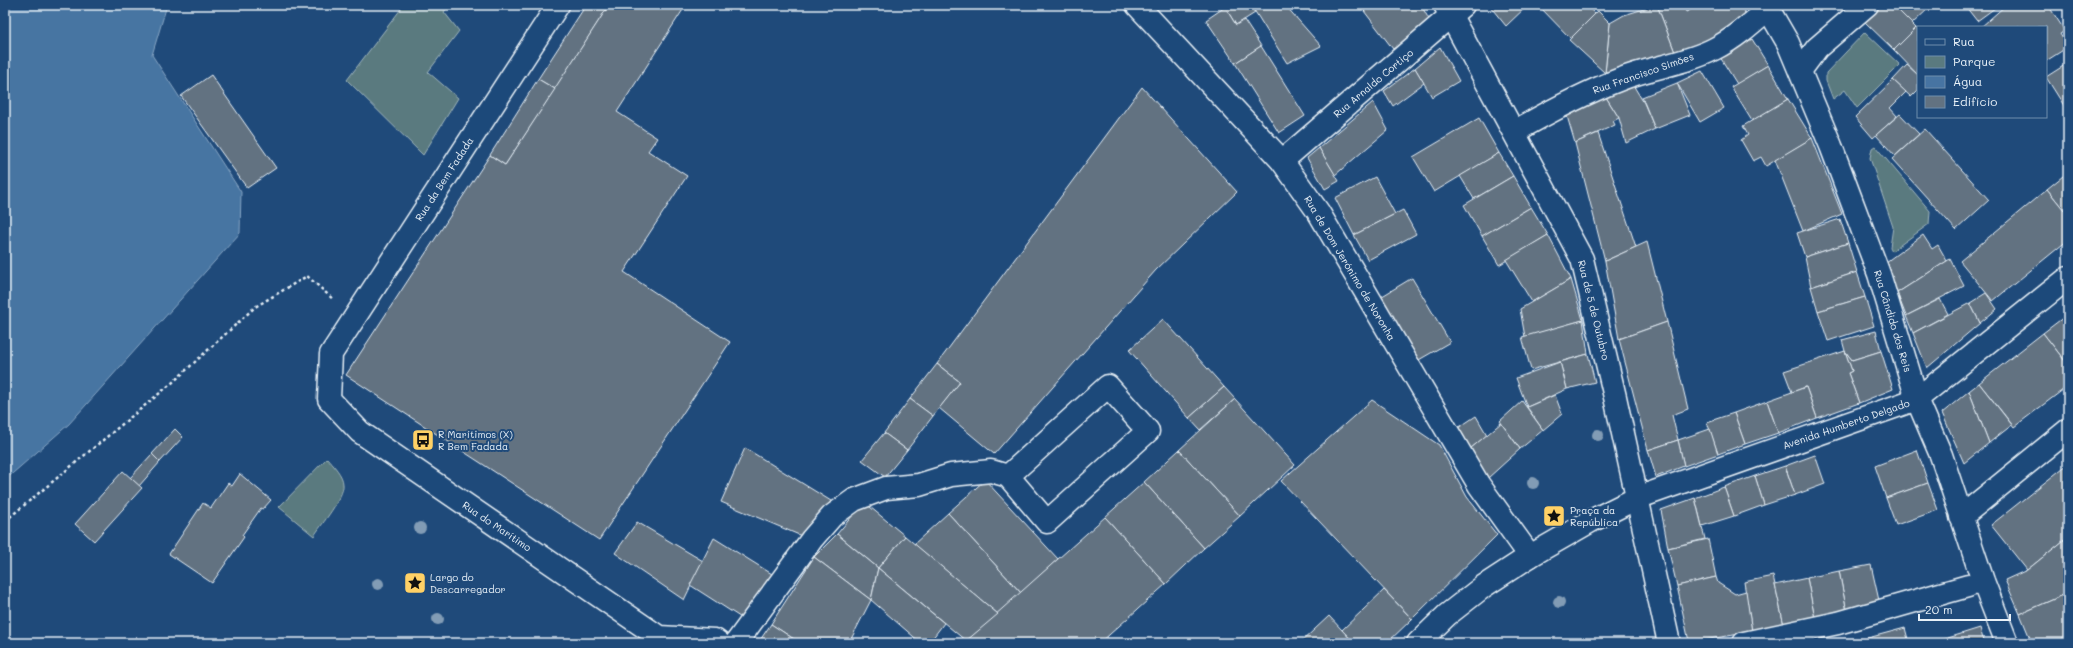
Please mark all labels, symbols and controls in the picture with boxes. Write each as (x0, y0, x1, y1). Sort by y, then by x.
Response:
legend (1917, 26, 2047, 118)
text: Rua (1953, 33, 1975, 49)
street label: Rua Arnaldo Cortiço (1330, 45, 1416, 121)
street label: Rua Francisco Simões (1591, 49, 1696, 97)
text: Parque (1953, 53, 1996, 69)
text: Água (1953, 73, 1982, 89)
text: Edifício (1953, 93, 1997, 109)
street label: Rua da Bem Fadada (412, 134, 476, 224)
street label: Rua de Dom Jerónimo de Noronha (1301, 193, 1399, 343)
street label: Rua de 5 de Outubro (1575, 259, 1613, 361)
street label: Rua Cândido dos Reis (1871, 268, 1915, 374)
street label: Avenida Humberto Delgado (1781, 396, 1911, 452)
bus stop icon: R Marítimos (X) R Bem Fadada (410, 427, 436, 453)
place label: R Marítimos (X) R Bem Fadada (438, 427, 513, 453)
street label: Rua do Marítimo (460, 498, 534, 554)
place icon: Praça da República (1541, 503, 1567, 529)
place label: Praça da República (1570, 503, 1618, 529)
place icon: Largo do Descarregador (402, 570, 428, 596)
place label: Largo do Descarregador (430, 570, 506, 596)
scale bar (1919, 596, 2010, 622)
text: 20 m (1925, 601, 1953, 617)

